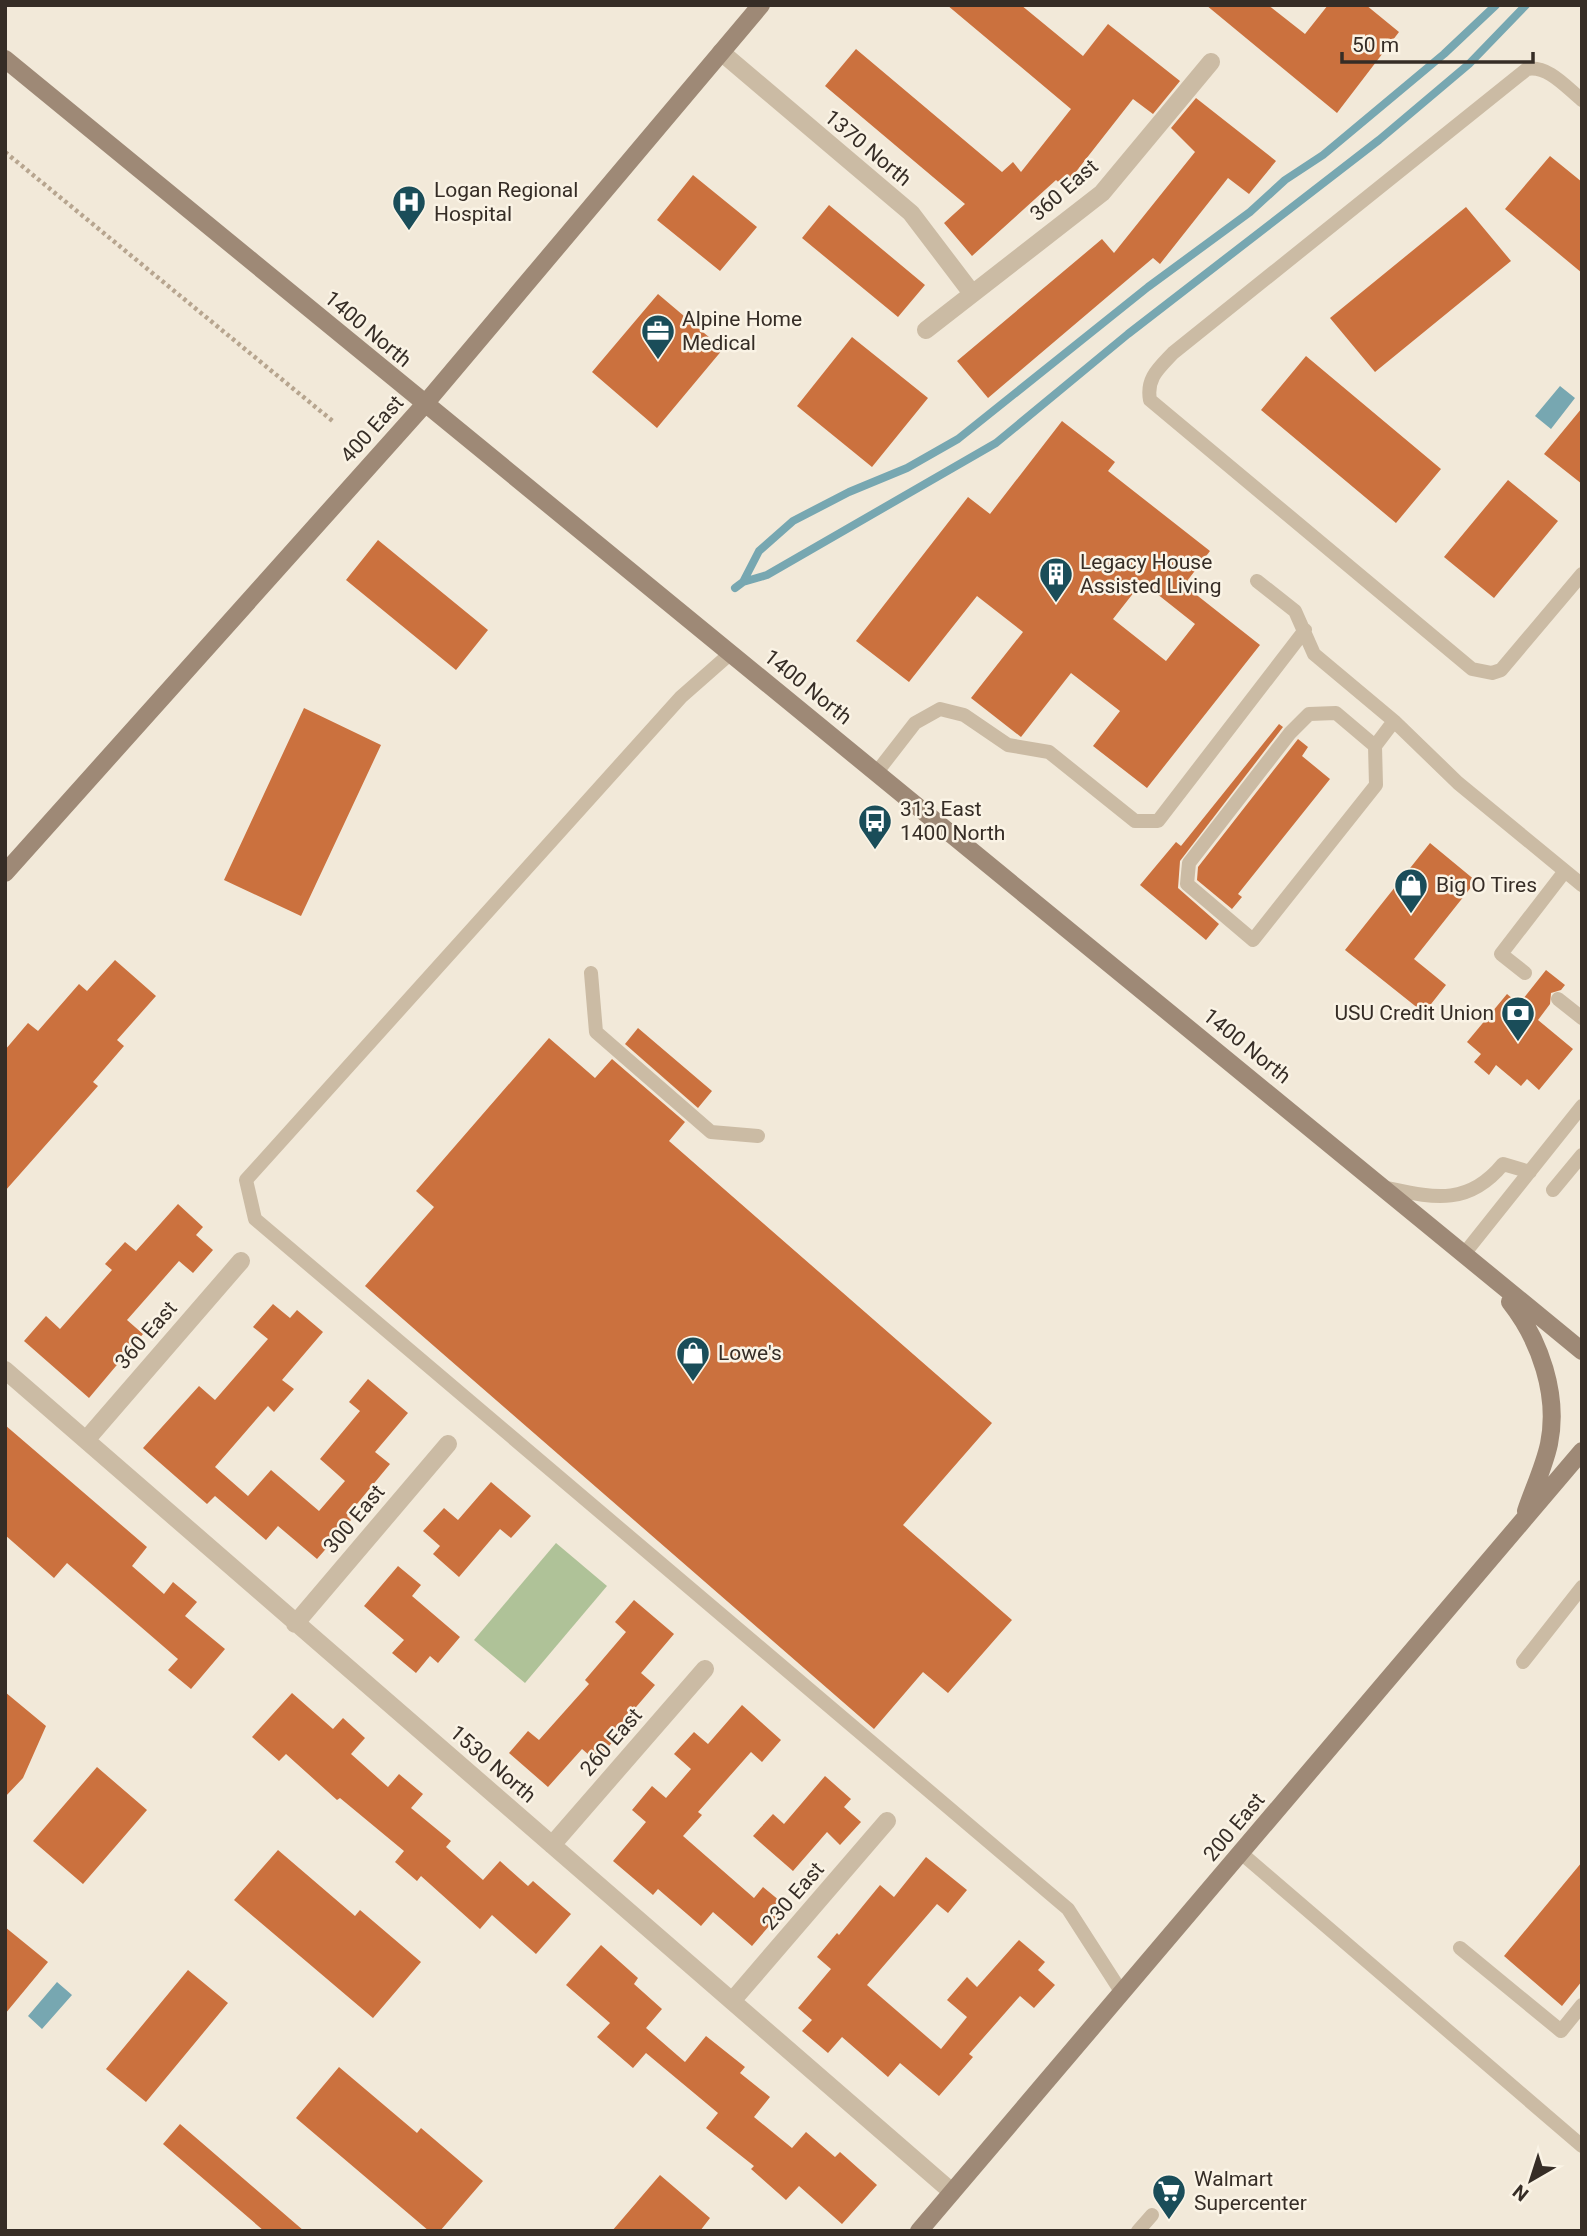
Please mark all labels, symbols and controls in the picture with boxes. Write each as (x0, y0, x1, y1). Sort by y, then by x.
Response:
scale bar (1342, 21, 1533, 65)
text: 50 m (1352, 33, 1399, 57)
street label: 1370 North (820, 105, 916, 191)
street label: 360 East (1025, 154, 1103, 226)
place label: Logan Regional Hospital (434, 178, 578, 226)
hospital icon: Logan Regional Hospital (390, 183, 428, 232)
street label: 1400 North (320, 286, 416, 372)
place label: Alpine Home Medical (682, 307, 802, 355)
office icon: Alpine Home Medical (639, 312, 677, 361)
street label: 400 East (336, 391, 408, 467)
place label: Legacy House Assisted Living (1080, 550, 1221, 598)
building icon: Legacy House Assisted Living (1037, 555, 1075, 604)
street label: 1400 North (759, 644, 857, 730)
place label: 313 East 1400 North (900, 797, 1005, 845)
bus stop icon: 313 East 1400 North (856, 802, 894, 851)
shop icon: Big O Tires (1392, 866, 1430, 915)
place label: Big O Tires (1436, 873, 1537, 897)
bank icon: USU Credit Union (1499, 994, 1537, 1043)
place label: USU Credit Union (1334, 1001, 1494, 1025)
street label: 1400 North (1198, 1003, 1296, 1089)
street label: 360 East (110, 1296, 182, 1374)
shop icon: Lowe's (674, 1334, 712, 1383)
place label: Lowe's (718, 1341, 782, 1365)
street label: 300 East (319, 1480, 390, 1558)
street label: 260 East (575, 1703, 647, 1781)
street label: 1530 North (445, 1720, 541, 1808)
street label: 200 East (1199, 1788, 1270, 1866)
street label: 230 East (757, 1857, 829, 1935)
north arrow (1496, 2145, 1566, 2215)
place label: Walmart Supercenter (1194, 2167, 1307, 2215)
supermarket icon: Walmart Supercenter (1150, 2172, 1188, 2221)
text: N (1508, 2180, 1533, 2206)

